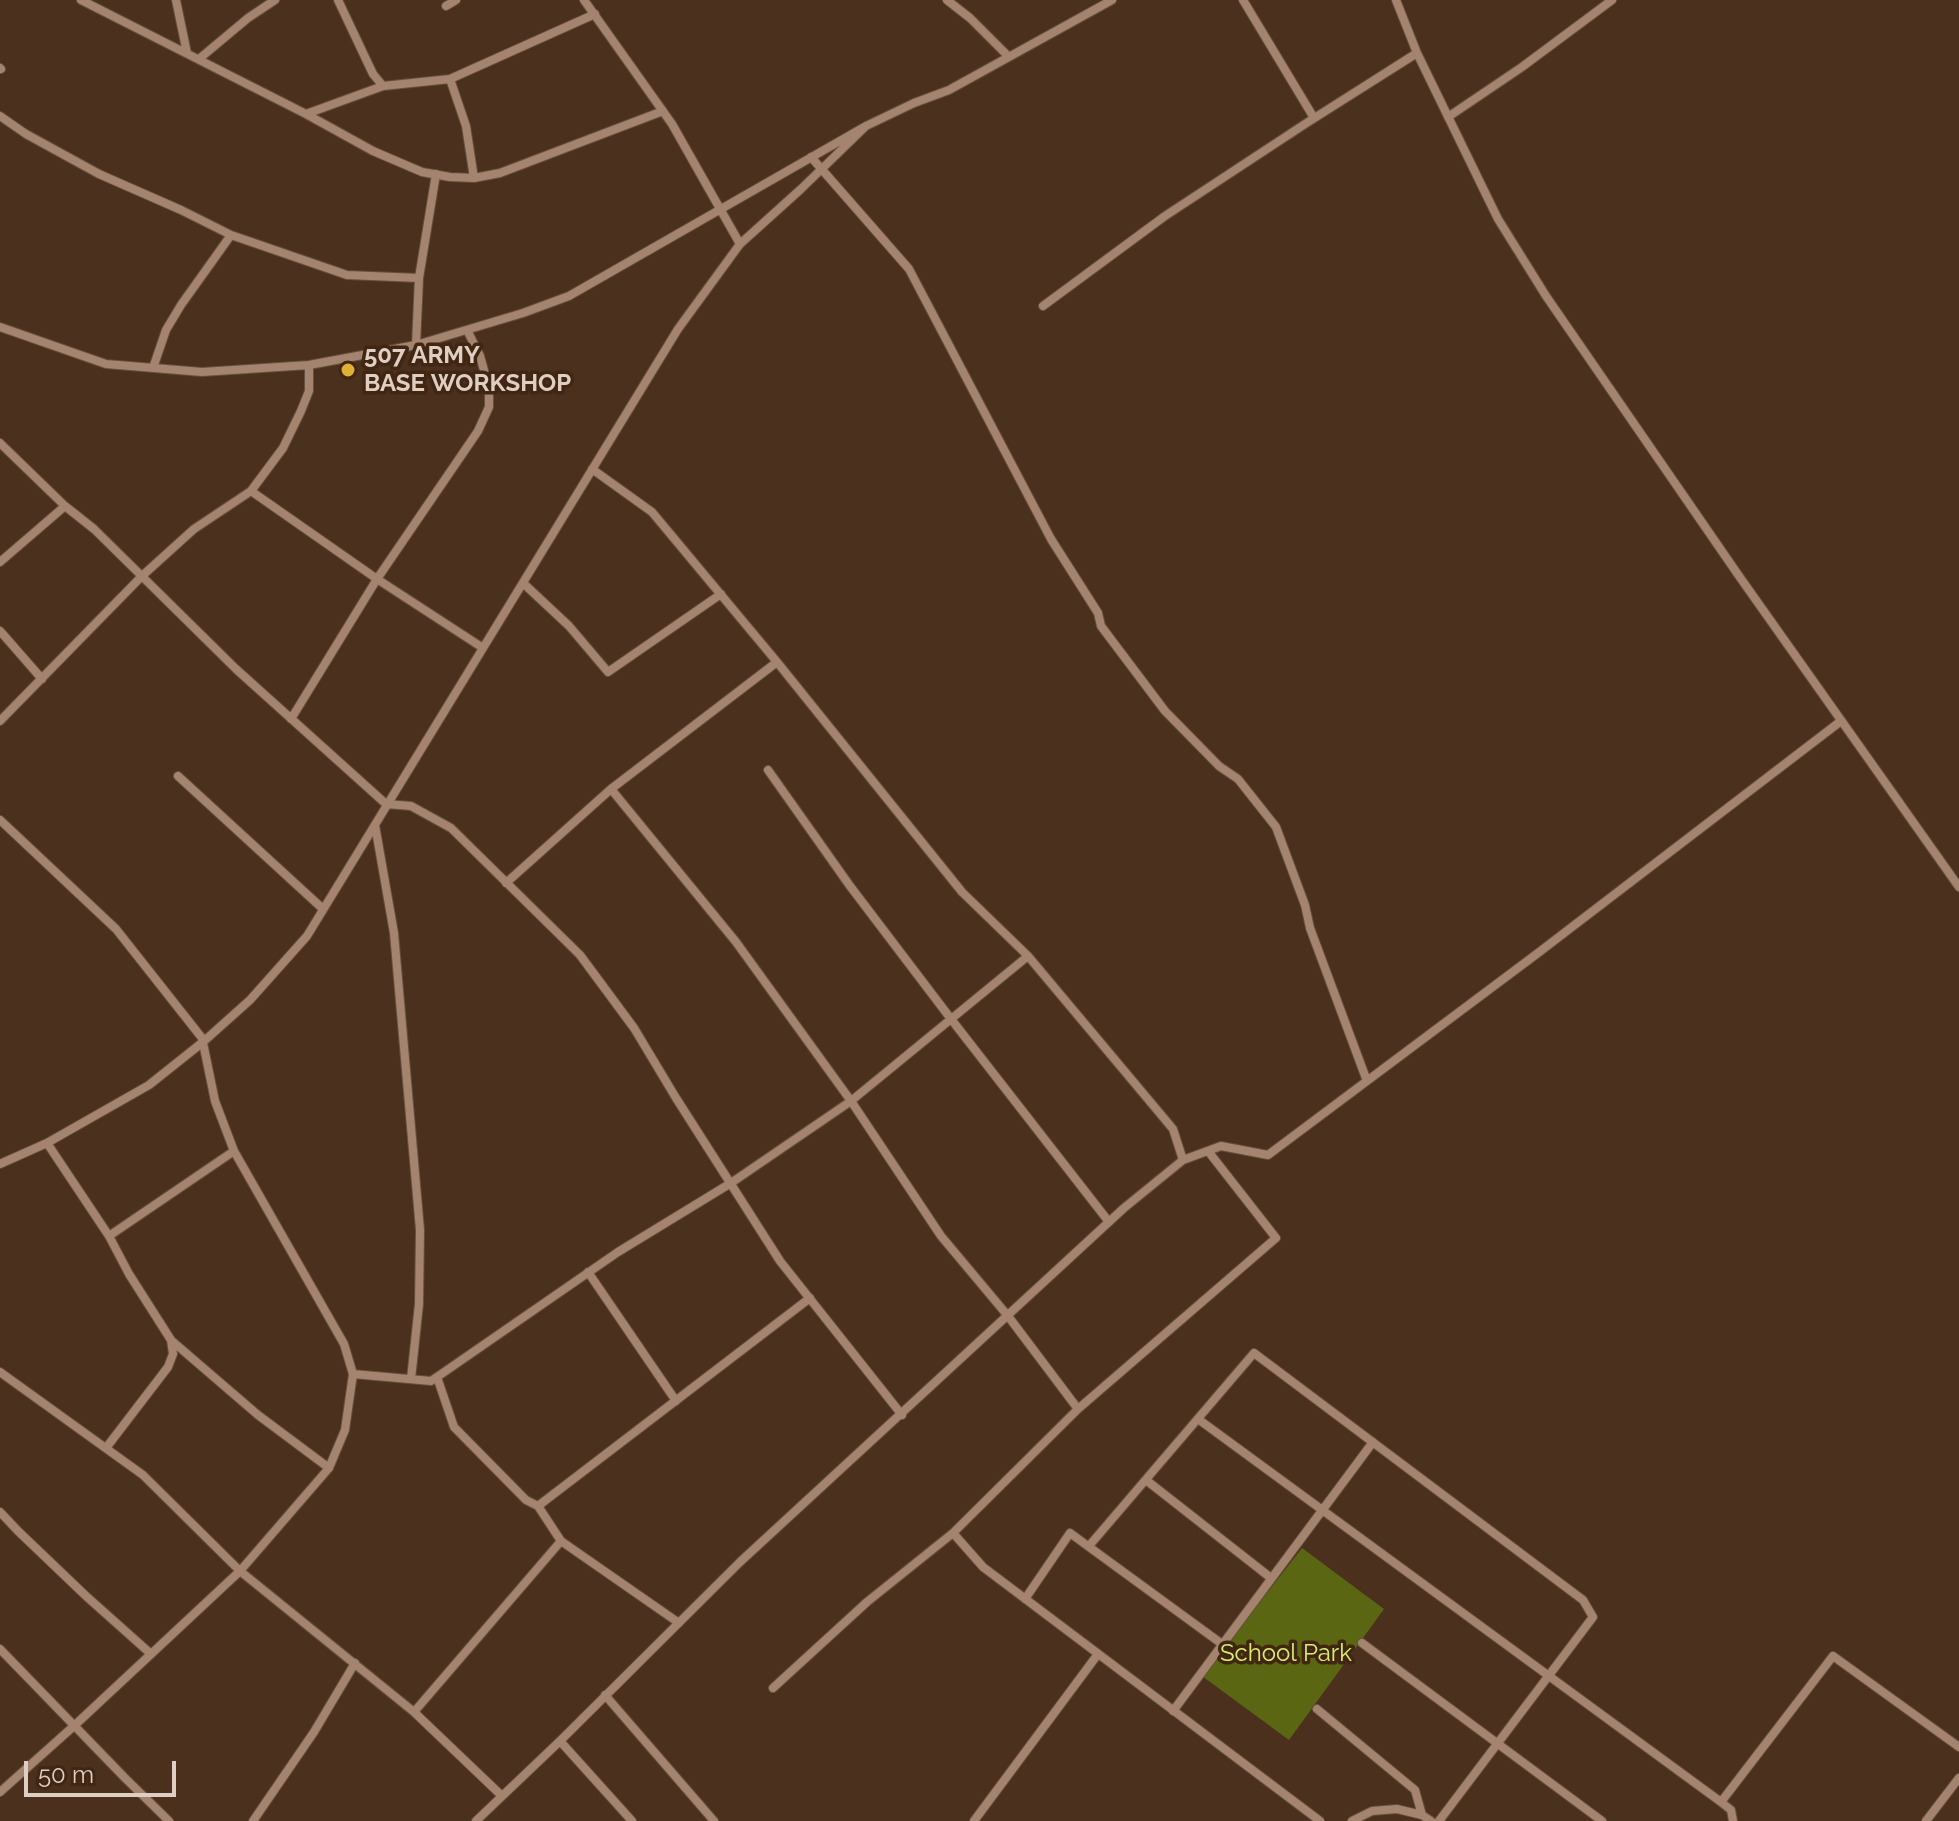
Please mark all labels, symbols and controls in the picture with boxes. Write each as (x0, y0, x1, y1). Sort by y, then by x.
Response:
place label: 507 ARMY BASE WORKSHOP (364, 342, 571, 398)
marker: 507 ARMY BASE WORKSHOP (339, 361, 357, 379)
park label: School Park (1220, 1640, 1352, 1668)
scale bar (28, 1745, 180, 1795)
text: 50 m (38, 1760, 94, 1789)

